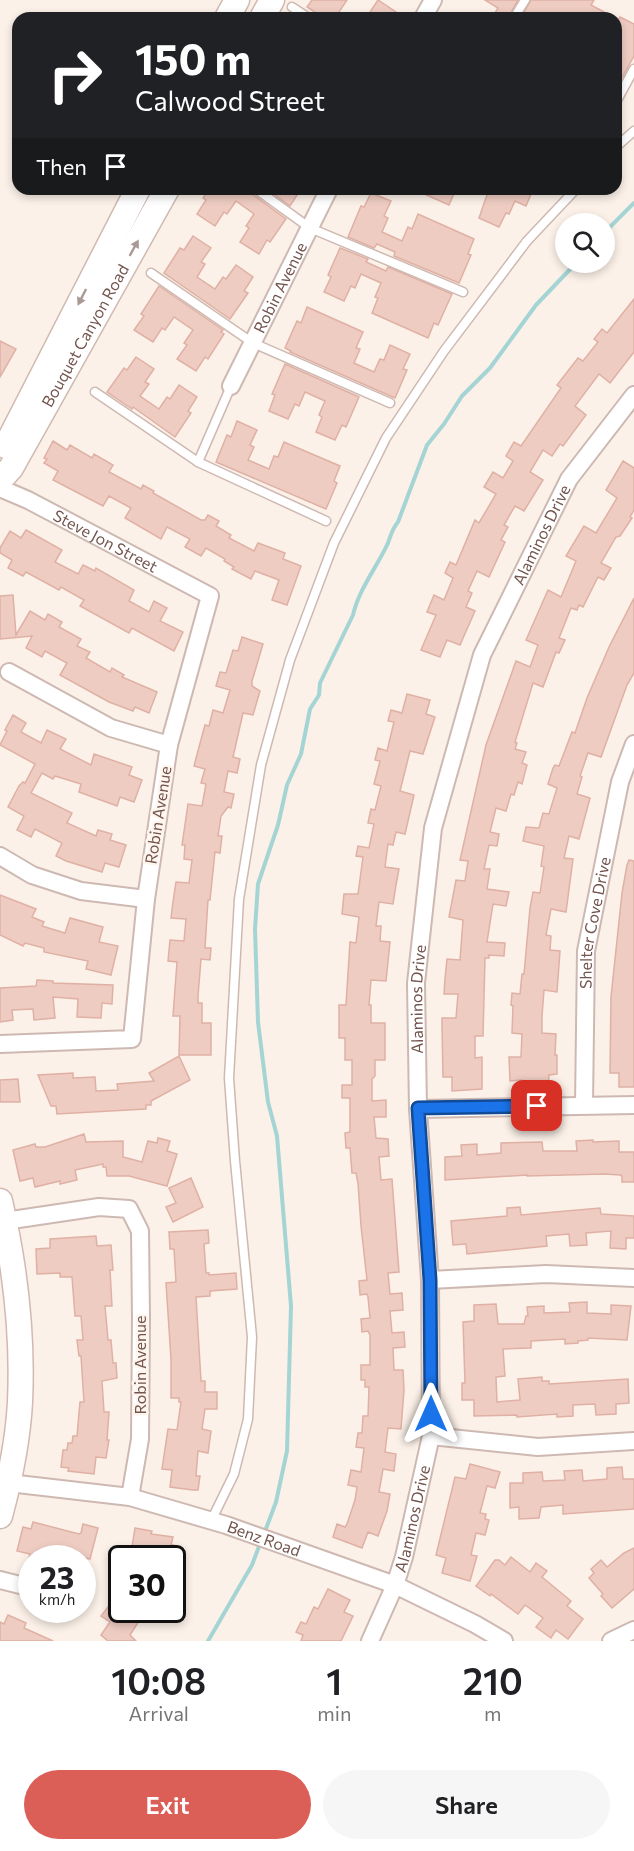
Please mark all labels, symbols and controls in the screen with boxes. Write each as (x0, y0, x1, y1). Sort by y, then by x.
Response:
text: 150 m (135, 32, 251, 84)
icon: right (36, 36, 114, 114)
text: Calwood Street (135, 84, 325, 117)
icon: arrive (99, 150, 132, 183)
text: Then (36, 153, 87, 180)
map controls (555, 213, 615, 273)
button: search (555, 213, 615, 273)
one-way arrow (129, 239, 139, 256)
street label: Robin Avenue (249, 239, 310, 336)
street label: Bouquet Canyon Road (37, 261, 132, 410)
one-way arrow (77, 289, 87, 306)
street label: Alaminos Drive (508, 481, 574, 588)
street label: Steve Jon Street (50, 505, 161, 576)
street label: Robin Avenue (140, 765, 175, 865)
street label: Shelter Cove Drive (576, 855, 614, 989)
street label: Alaminos Drive (406, 944, 429, 1054)
pin (511, 1080, 562, 1131)
icon: arrive (520, 1089, 553, 1122)
street label: Robin Avenue (130, 1316, 149, 1414)
position arrow (399, 1382, 463, 1446)
street label: Alaminos Drive (390, 1463, 433, 1574)
street label: Benz Road (225, 1516, 303, 1560)
speed limit sign: 30 (108, 1545, 186, 1623)
text: 23 (40, 1558, 74, 1595)
text: km/h (39, 1590, 75, 1608)
text: 10:08 (111, 1658, 206, 1702)
text: 1 (326, 1658, 342, 1702)
text: 210 (463, 1658, 523, 1702)
text: Arrival (128, 1701, 189, 1725)
text: min (317, 1701, 351, 1725)
text: m (484, 1701, 501, 1725)
button: Exit (24, 1770, 311, 1839)
button: Share (323, 1770, 610, 1839)

